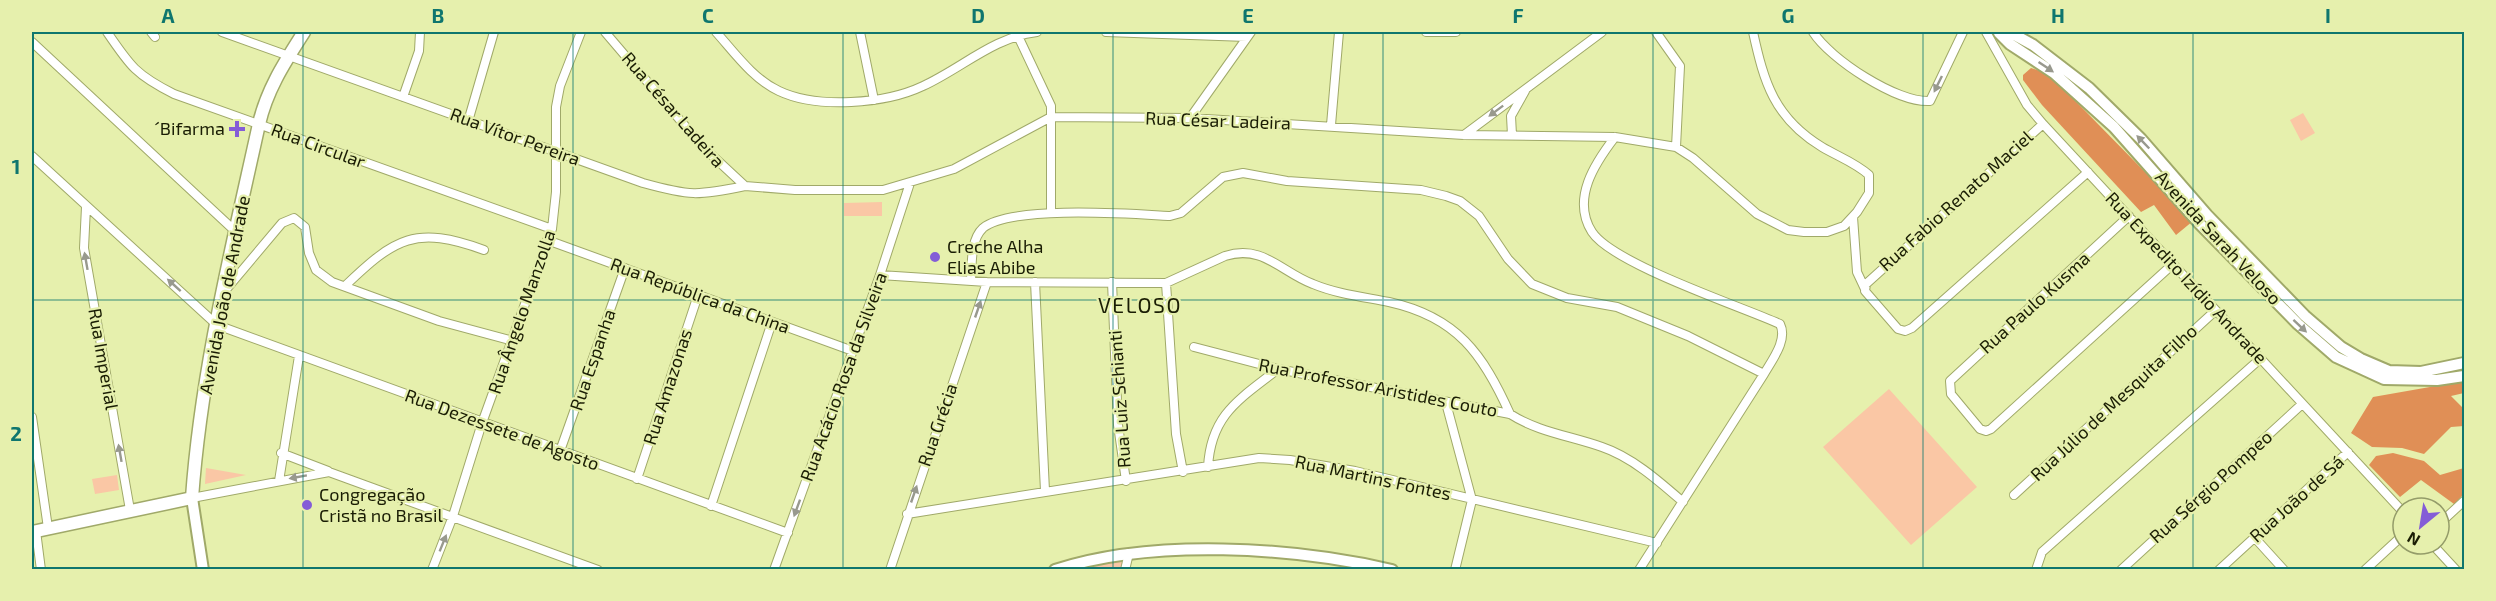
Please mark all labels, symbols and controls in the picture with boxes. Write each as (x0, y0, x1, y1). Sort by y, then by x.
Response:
text: A (161, 3, 175, 27)
text: B (432, 3, 444, 27)
text: C (702, 3, 714, 27)
text: D (971, 3, 985, 27)
text: E (1242, 3, 1254, 27)
text: F (1512, 3, 1524, 27)
text: G (1782, 3, 1794, 27)
text: H (2051, 3, 2065, 27)
text: I (2325, 3, 2331, 27)
street label: Rua César Ladeira (618, 47, 730, 172)
one-way arrow (2038, 62, 2054, 73)
one-way arrow (1933, 76, 1942, 93)
street label: Rua Vítor Pereira (447, 102, 583, 170)
one-way arrow (1488, 104, 1503, 116)
street label: Rua César Ladeira (1145, 106, 1291, 134)
place label: ´Bifarma (154, 117, 225, 139)
street label: Rua Circular (268, 118, 368, 172)
marker: ´Bifarma (230, 122, 244, 136)
street label: Rua Fabio Renato Maciel (1874, 125, 2037, 275)
one-way arrow (2136, 134, 2150, 149)
text: 1 (12, 154, 20, 178)
street label: Avenida Sarah Veloso (2151, 166, 2286, 309)
street label: Rua Expedito Izídio Andrade (2101, 187, 2272, 368)
street label: Avenida João de Andrade (194, 194, 254, 396)
street label: Rua Ângelo Manzolla (483, 227, 559, 396)
place label: Creche Alha Elias Abibe (947, 235, 1043, 278)
street label: Rua Paulo Kusma (1975, 247, 2094, 358)
marker: Creche Alha Elias Abibe (928, 250, 942, 264)
one-way arrow (81, 251, 90, 270)
street label: Rua República da China (608, 252, 793, 338)
street label: Rua Acácio Rosa da Silveira (795, 269, 891, 484)
one-way arrow (167, 279, 182, 292)
district label: VELOSO (1098, 292, 1182, 317)
one-way arrow (973, 300, 983, 318)
street label: Rua Imperial (84, 306, 124, 412)
street label: Rua Espanha (564, 306, 620, 413)
one-way arrow (2293, 318, 2307, 332)
street label: Rua Júlio de Mesquita Filho (2025, 319, 2201, 485)
street label: Rua Amazonas (638, 326, 696, 447)
street label: Rua Luiz Schianti (1103, 330, 1135, 469)
street label: Rua Professor Aristides Couto (1257, 353, 1499, 421)
street label: Rua Grécia (913, 380, 962, 469)
street label: Rua Dezessete de Agosto (402, 384, 603, 475)
text: 2 (10, 421, 22, 445)
street label: Rua Sérgio Pompeo (2144, 425, 2276, 547)
one-way arrow (115, 443, 124, 462)
street label: Rua Martins Fontes (1293, 450, 1453, 504)
street label: Rua João de Sá (2245, 450, 2348, 546)
one-way arrow (288, 473, 307, 482)
place label: Congregação Cristã no Brasil (319, 483, 443, 526)
one-way arrow (909, 485, 919, 503)
north arrow (2391, 496, 2451, 556)
marker: Congregação Cristã no Brasil (300, 498, 314, 512)
one-way arrow (791, 499, 801, 517)
text: N (2403, 528, 2423, 551)
one-way arrow (438, 533, 448, 551)

